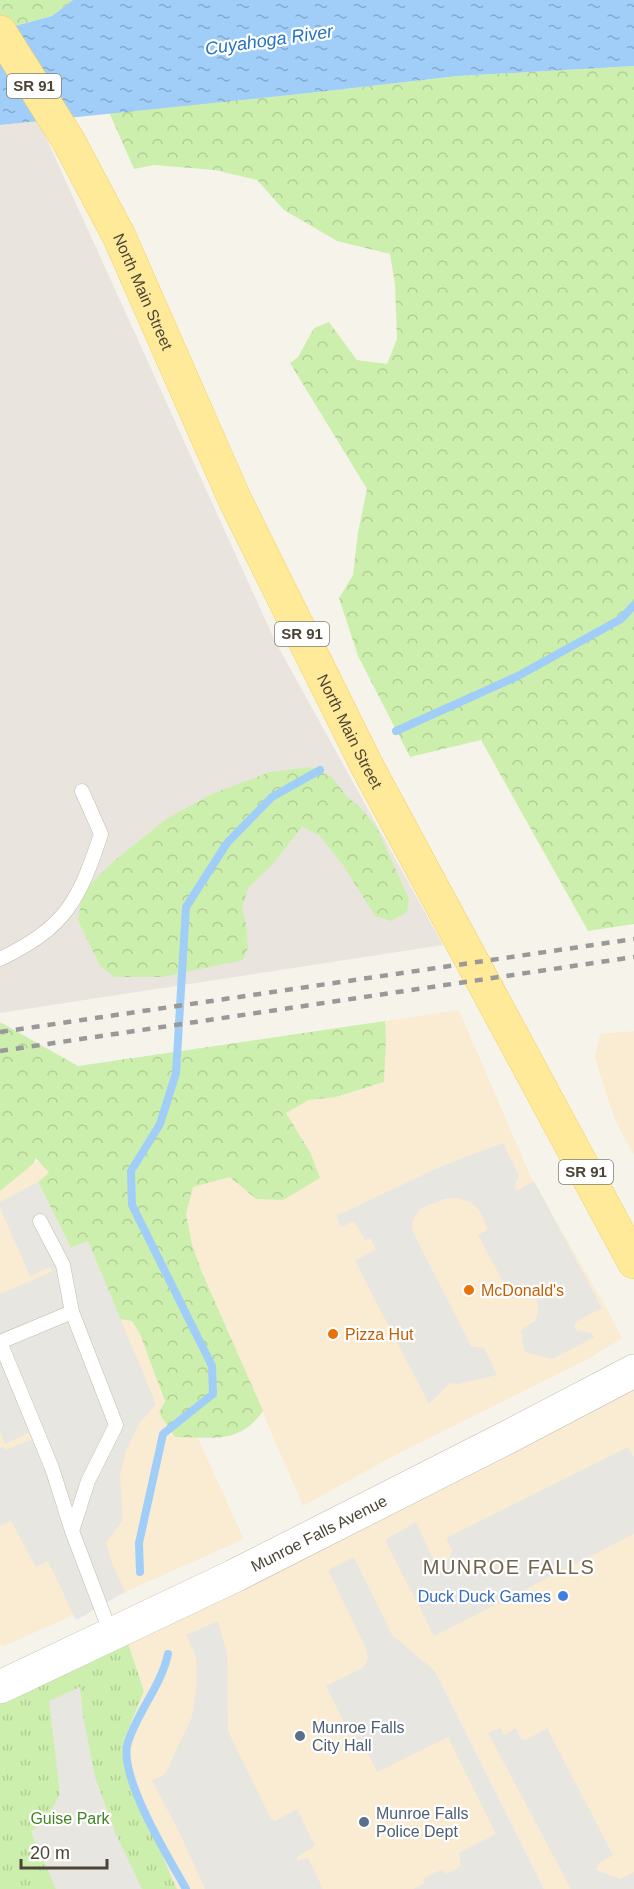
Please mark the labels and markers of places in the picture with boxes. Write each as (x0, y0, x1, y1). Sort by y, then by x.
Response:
place label: McDonald's (481, 1282, 564, 1299)
marker: McDonald's (462, 1283, 476, 1297)
place label: Pizza Hut (345, 1326, 414, 1343)
marker: Pizza Hut (326, 1327, 340, 1341)
place label: Duck Duck Games (418, 1588, 551, 1605)
marker: Duck Duck Games (556, 1589, 570, 1603)
place label: Munroe Falls City Hall (312, 1719, 404, 1754)
marker: Munroe Falls City Hall (293, 1729, 307, 1743)
place label: Munroe Falls Police Dept (376, 1805, 468, 1840)
marker: Munroe Falls Police Dept (357, 1815, 371, 1829)

